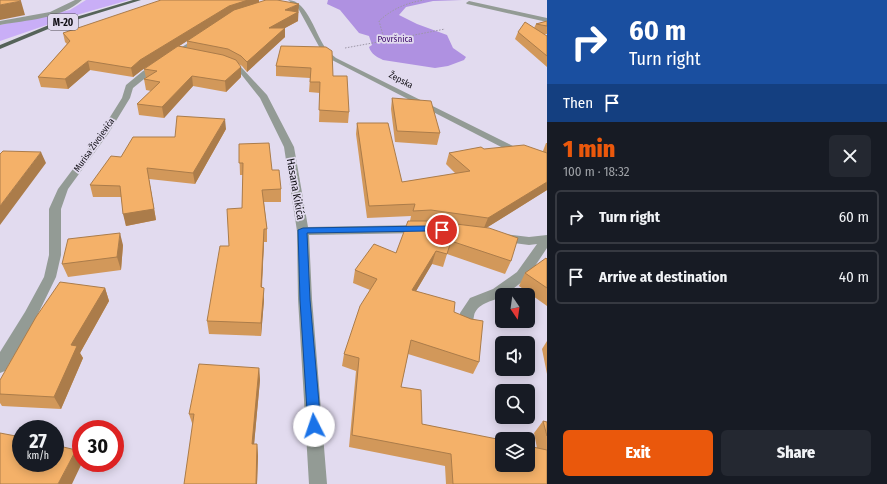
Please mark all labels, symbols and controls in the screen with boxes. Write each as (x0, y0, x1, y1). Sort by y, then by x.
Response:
road number: M-20 (48, 14, 78, 30)
text: 60 m (629, 14, 686, 47)
icon: right (563, 16, 615, 68)
park label: Površnica (377, 34, 413, 44)
text: Turn right (629, 48, 701, 70)
street label: Žepska (387, 69, 416, 91)
icon: arrive (601, 92, 623, 114)
text: Then (563, 94, 593, 112)
street label: Murisa Živojevića (71, 115, 117, 174)
text: 1 min (563, 135, 615, 163)
button: close (829, 135, 871, 177)
street label: Hasana Kikića (284, 157, 307, 221)
text: 100 m · 18:32 (563, 164, 629, 179)
icon: right (565, 206, 587, 228)
text: Turn right (599, 208, 660, 226)
text: 60 m (839, 208, 869, 226)
pin (425, 213, 459, 247)
icon: arrive (431, 219, 453, 241)
icon: arrive (565, 266, 587, 288)
text: Arrive at destination (599, 268, 727, 286)
text: 40 m (839, 268, 869, 286)
north arrow (495, 288, 535, 328)
map controls (495, 288, 535, 472)
button: sound (495, 336, 535, 376)
button: search (495, 384, 535, 424)
position arrow (293, 405, 335, 447)
speed limit sign: 30 (72, 420, 124, 472)
text: 27 (29, 429, 47, 453)
button: Exit (563, 430, 713, 476)
button: Share (721, 430, 871, 476)
button: layers (495, 432, 535, 472)
text: km/h (27, 450, 49, 462)

